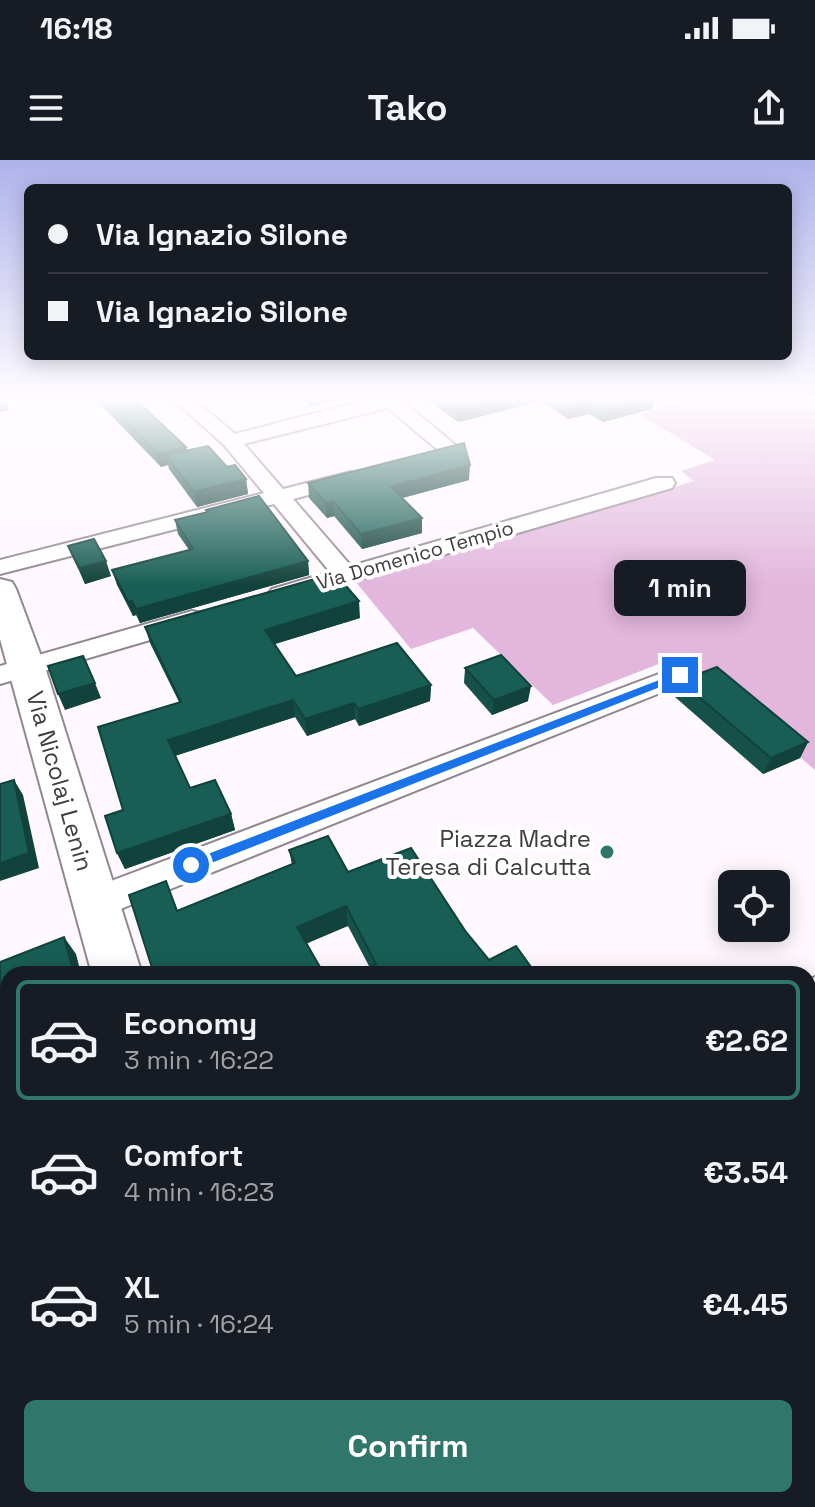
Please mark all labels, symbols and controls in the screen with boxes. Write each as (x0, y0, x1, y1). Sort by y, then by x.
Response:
text: 16:18 (40, 9, 113, 48)
text: Tako (367, 85, 448, 131)
icon: menu (24, 86, 68, 130)
icon: share (747, 86, 791, 130)
text: Via Ignazio Silone (96, 215, 348, 254)
text: Via Ignazio Silone (96, 292, 348, 331)
street label: Via Domenico Tempio (314, 514, 516, 596)
callout: 1 min (614, 559, 746, 615)
text: 1 min (648, 571, 712, 605)
route end (662, 657, 698, 693)
street label: Via Nicolaj Lenin (19, 687, 101, 875)
place label: Piazza Madre Teresa di Calcutta (386, 823, 591, 882)
marker: Piazza Madre Teresa di Calcutta (598, 843, 616, 861)
route start (173, 847, 209, 883)
map controls (718, 870, 790, 942)
button: locate (718, 870, 790, 942)
icon: car (28, 1004, 100, 1076)
text: Economy (124, 1004, 257, 1043)
text: €2.62 (705, 1021, 788, 1060)
text: 3 min · 16:22 (124, 1043, 274, 1077)
icon: car (28, 1136, 100, 1208)
text: Comfort (124, 1136, 243, 1175)
text: €3.54 (703, 1153, 788, 1192)
text: 4 min · 16:23 (124, 1175, 274, 1209)
icon: car (28, 1268, 100, 1340)
text: XL (124, 1268, 160, 1307)
text: €4.45 (703, 1285, 788, 1324)
text: 5 min · 16:24 (124, 1307, 274, 1341)
button: Confirm (24, 1400, 792, 1492)

